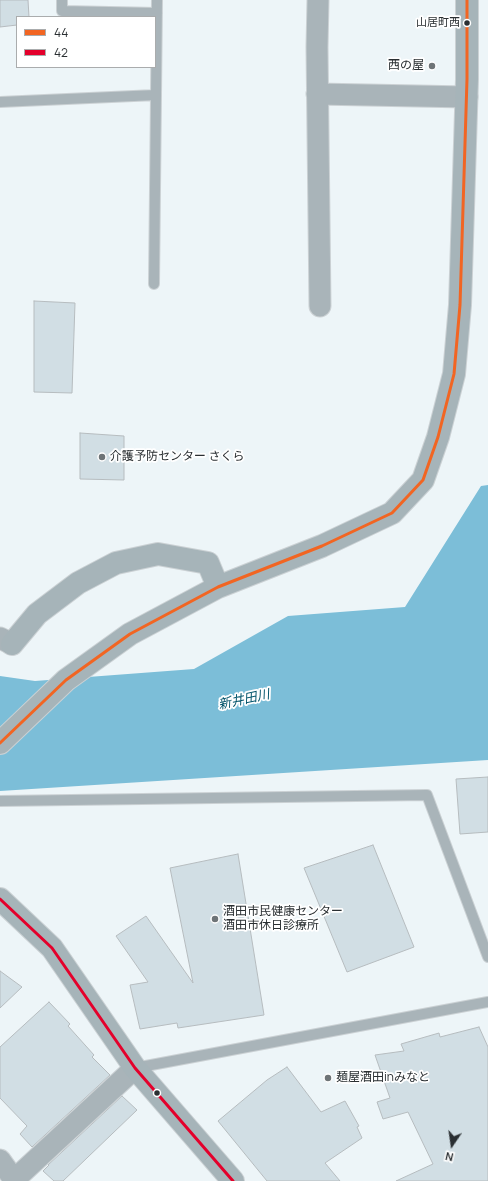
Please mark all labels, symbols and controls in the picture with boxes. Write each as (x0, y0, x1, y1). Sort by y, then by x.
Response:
legend (16, 16, 156, 68)
place label: 山居町西 (416, 16, 460, 30)
marker: 山居町西 (462, 18, 472, 28)
text: 44 (54, 24, 68, 41)
text: 42 (54, 44, 68, 61)
place label: 西の屋 (388, 59, 424, 73)
marker: 西の屋 (427, 61, 437, 71)
place label: 介護予防センター さくら (110, 450, 244, 464)
marker: 介護予防センター さくら (97, 452, 107, 462)
water label: 新井田川 (217, 687, 271, 713)
place label: 酒田市民健康センター 酒田市休日診療所 (223, 905, 343, 933)
marker: 酒田市民健康センター 酒田市休日診療所 (210, 914, 220, 924)
place label: 麺屋酒田inみなと (336, 1071, 430, 1085)
marker: 麺屋酒田inみなと (323, 1073, 333, 1083)
unlabelled marker (152, 1088, 162, 1098)
north arrow (432, 1125, 472, 1165)
text: N (444, 1149, 455, 1165)

